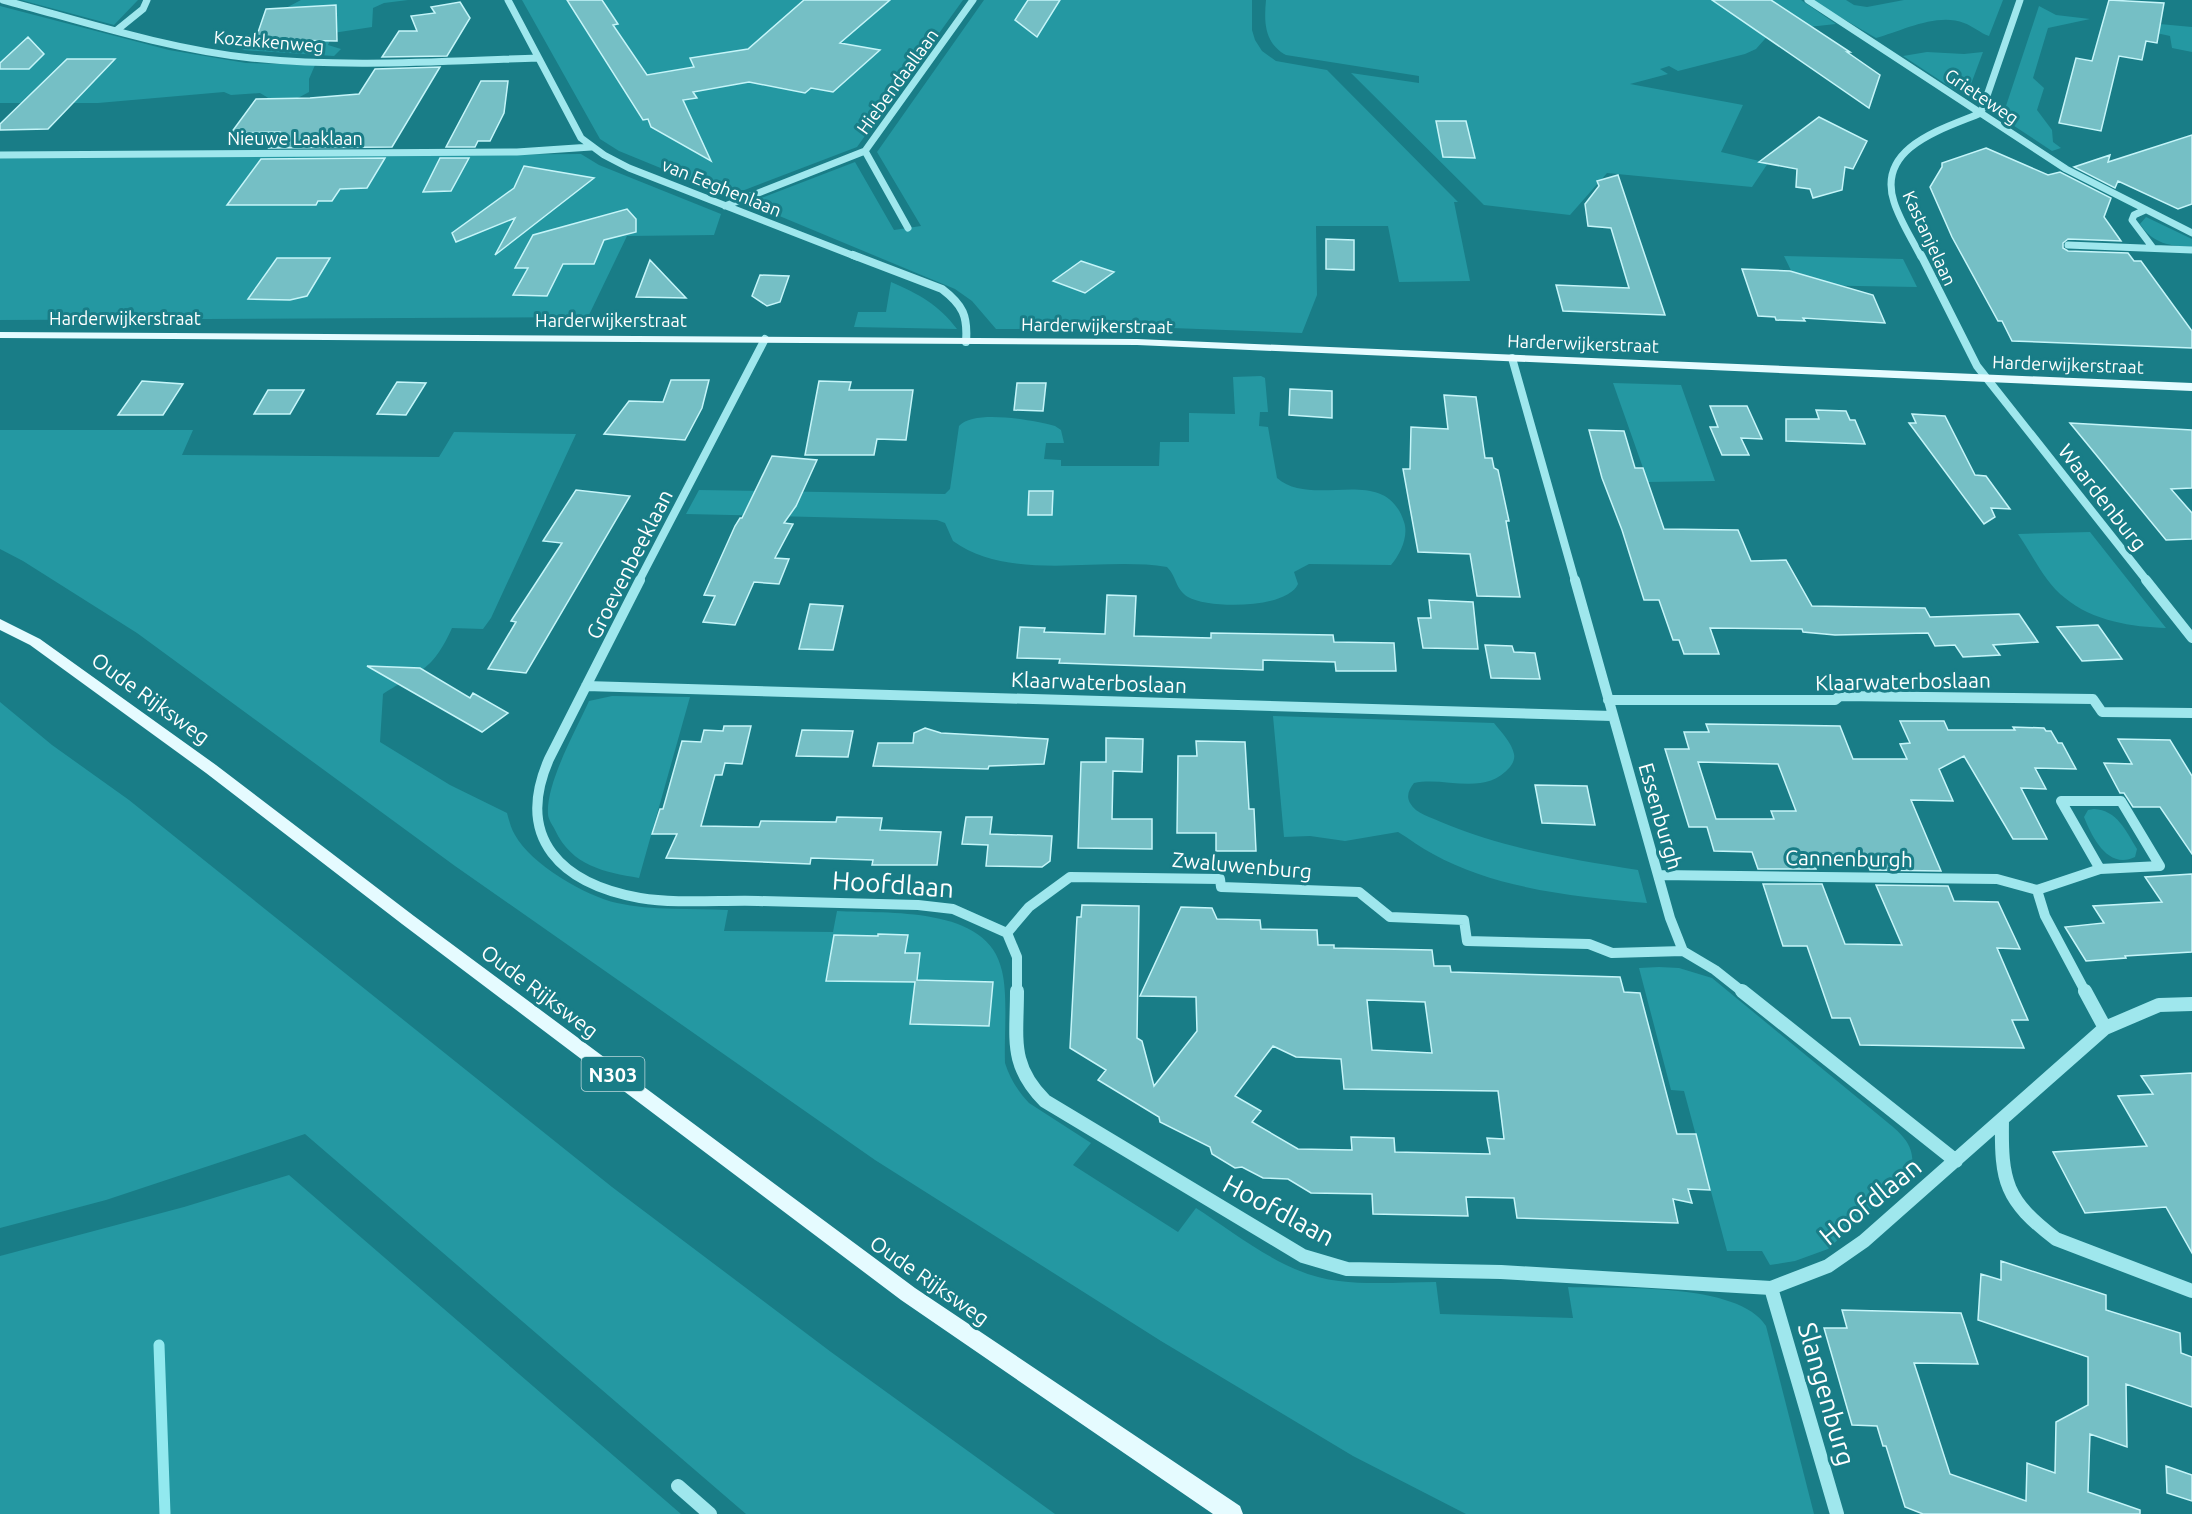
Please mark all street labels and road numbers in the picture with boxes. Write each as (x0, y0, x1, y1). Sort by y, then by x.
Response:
street label: Hiebendaallaan (852, 25, 942, 137)
street label: Kozakkenweg (213, 26, 325, 56)
street label: Grieteweg (1941, 64, 2023, 128)
street label: Nieuwe Laaklaan (227, 128, 363, 148)
street label: van Eeghenlaan (659, 154, 785, 220)
street label: Kastanjelaan (1899, 187, 1961, 289)
street label: Harderwijkerstraat (49, 308, 201, 328)
street label: Harderwijkerstraat (535, 310, 687, 330)
street label: Harderwijkerstraat (1021, 314, 1173, 336)
street label: Harderwijkerstraat (1507, 330, 1659, 356)
street label: Harderwijkerstraat (1992, 351, 2144, 377)
street label: Waardenburg (2054, 439, 2152, 555)
street label: Groevenbeeklaan (581, 485, 677, 643)
street label: Oude Rijksweg (87, 647, 215, 749)
street label: Klaarwaterboslaan (1011, 667, 1187, 697)
street label: Klaarwaterboslaan (1815, 667, 1991, 695)
street label: Essenburgh (1634, 760, 1688, 872)
street label: Cannenburgh (1785, 845, 1913, 871)
street label: Zwaluwenburg (1171, 847, 1313, 883)
street label: Hoofdlaan (831, 865, 955, 903)
street label: Oude Rijksweg (477, 939, 603, 1043)
road number: N303 (582, 1057, 644, 1091)
street label: Hoofdlaan (1813, 1151, 1927, 1251)
street label: Hoofdlaan (1218, 1169, 1340, 1251)
street label: Oude Rijksweg (866, 1230, 994, 1330)
street label: Slangenburg (1793, 1319, 1861, 1469)

